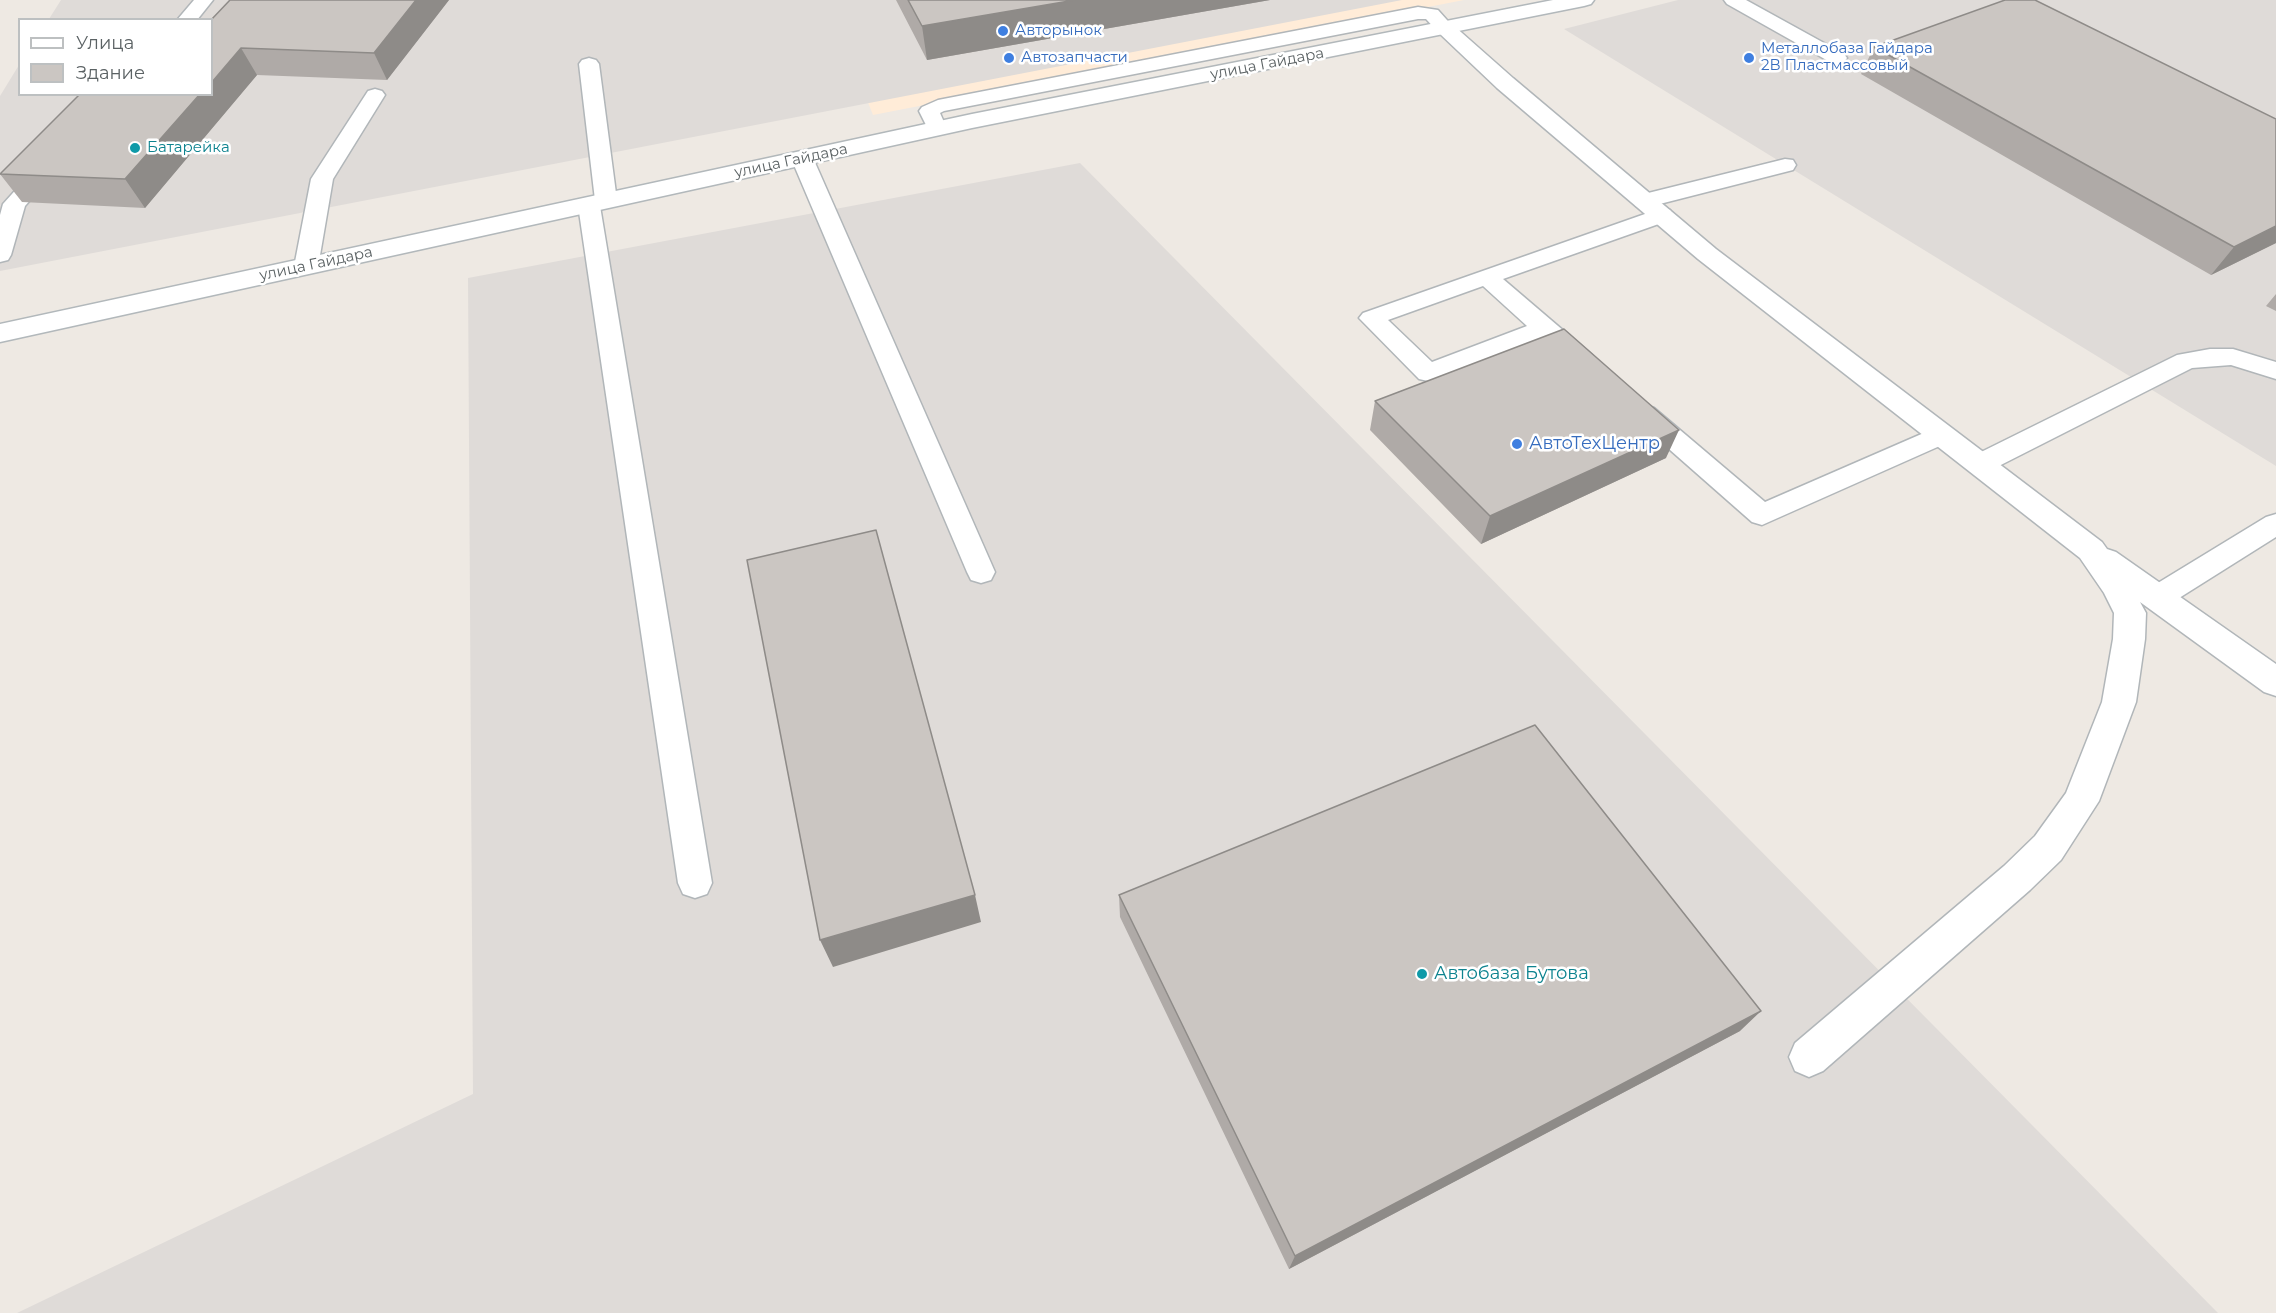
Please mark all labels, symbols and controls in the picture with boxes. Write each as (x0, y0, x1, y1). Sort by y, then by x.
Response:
legend (18, 18, 213, 96)
place label: Авторынок (1015, 22, 1102, 40)
marker: Авторынок (996, 24, 1010, 38)
text: Улица (76, 32, 134, 54)
place label: Металлобаза Гайдара 2В Пластмассовый (1761, 40, 1933, 75)
street label: улица Гайдара (1209, 44, 1325, 84)
place label: Автозапчасти (1021, 49, 1128, 67)
marker: Автозапчасти (1002, 51, 1016, 65)
marker: Металлобаза Гайдара 2В Пластмассовый (1742, 51, 1756, 65)
text: Здание (76, 62, 145, 84)
place label: Батарейка (147, 139, 230, 157)
street label: улица Гайдара (733, 140, 849, 182)
marker: Батарейка (128, 141, 142, 155)
street label: улица Гайдара (258, 243, 374, 285)
place label: АвтоТехЦентр (1529, 433, 1660, 455)
marker: АвтоТехЦентр (1510, 437, 1524, 451)
place label: Автобаза Бутова (1434, 963, 1589, 985)
marker: Автобаза Бутова (1415, 967, 1429, 981)

